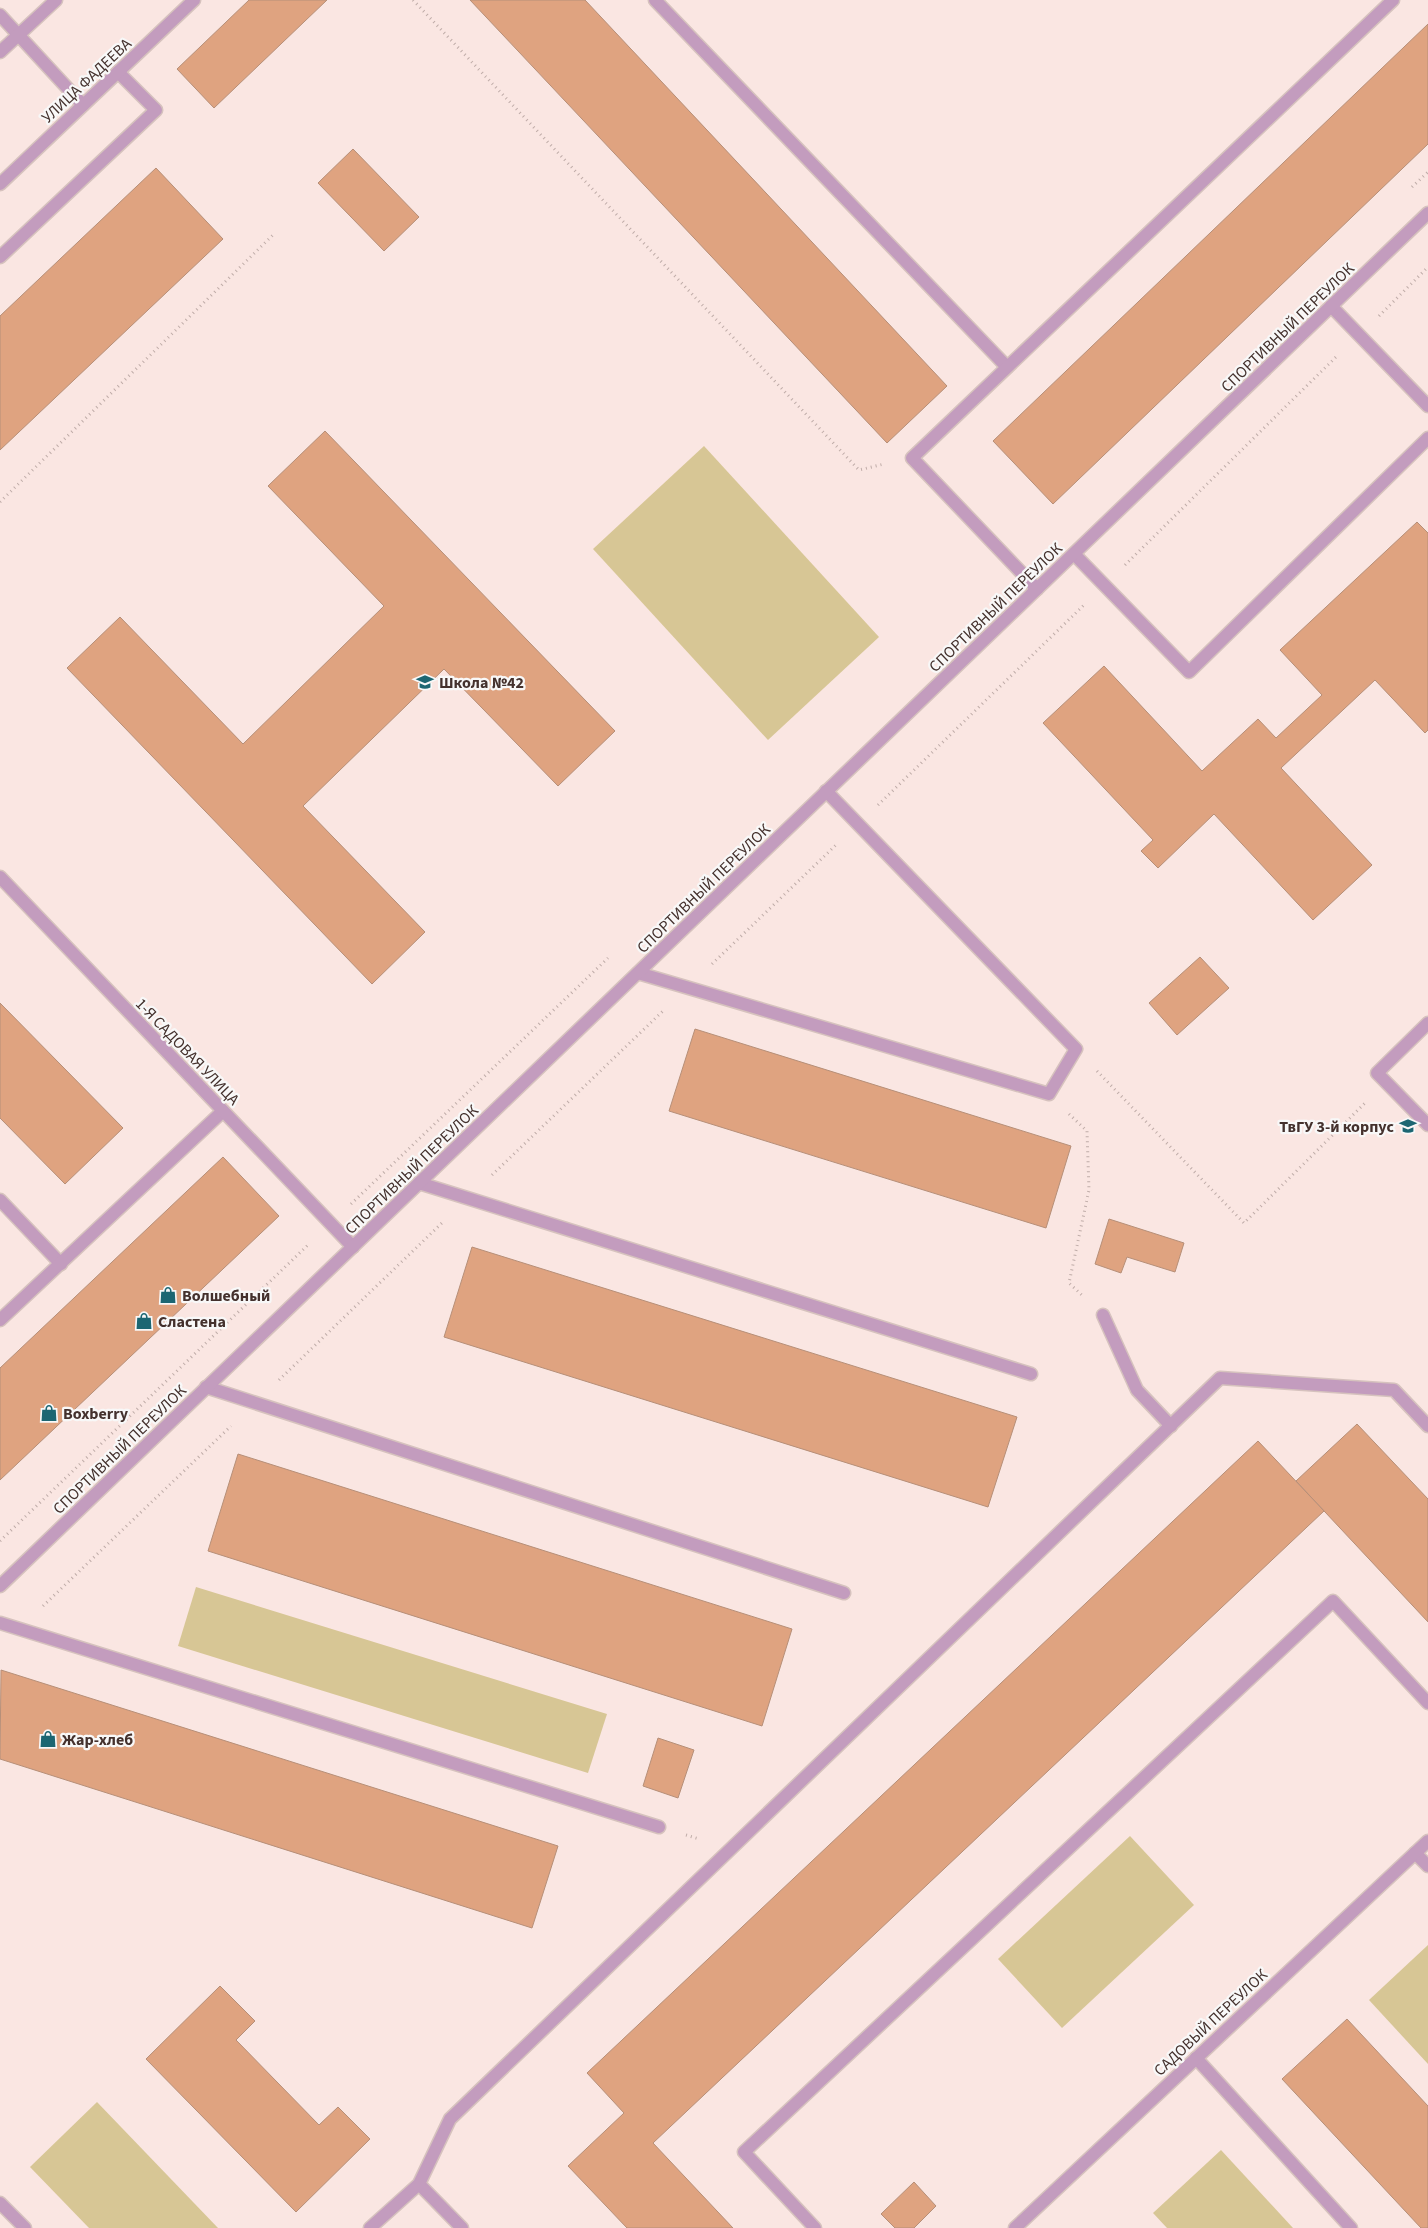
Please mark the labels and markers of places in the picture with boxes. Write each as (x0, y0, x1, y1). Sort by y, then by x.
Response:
school or university icon: Школа №42 (415, 672, 435, 692)
place label: Школа №42 (439, 672, 524, 694)
place label: ТвГУ 3-й корпус (1279, 1116, 1395, 1138)
school or university icon: ТвГУ 3-й корпус (1398, 1116, 1418, 1136)
shop icon: Волшебный (158, 1285, 178, 1305)
place label: Волшебный (182, 1285, 270, 1307)
shop icon: Сластена (134, 1311, 154, 1331)
place label: Сластена (158, 1311, 226, 1333)
shop icon: Boxberry (39, 1403, 59, 1423)
place label: Boxberry (63, 1403, 129, 1425)
shop icon: Жар-хлеб (38, 1729, 58, 1749)
place label: Жар-хлеб (62, 1729, 133, 1751)

